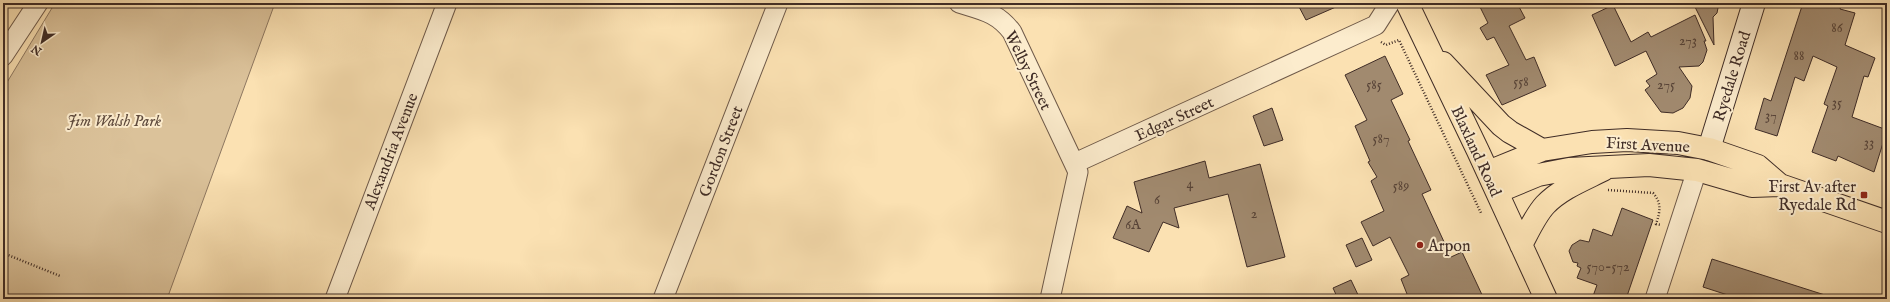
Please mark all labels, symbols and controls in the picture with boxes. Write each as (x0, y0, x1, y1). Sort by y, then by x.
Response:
house number: 86 (1831, 19, 1844, 37)
north arrow (22, 22, 62, 62)
street label: Welby Street (999, 28, 1055, 114)
street label: Ryedale Road (1710, 29, 1756, 124)
house number: 273 (1679, 32, 1697, 50)
text: N (29, 41, 46, 58)
house number: 88 (1794, 47, 1804, 65)
house number: 558 (1513, 73, 1529, 91)
house number: 585 (1366, 76, 1382, 94)
house number: 275 (1657, 76, 1675, 94)
street label: Alexandria Avenue (360, 90, 423, 214)
street label: Edgar Street (1132, 93, 1218, 147)
house number: 35 (1832, 94, 1842, 112)
street label: Gordon Street (695, 103, 749, 200)
street label: Blaxland Road (1445, 103, 1505, 201)
house number: 37 (1765, 107, 1777, 125)
park label: Jim Walsh Park (67, 112, 162, 132)
house number: 587 (1372, 130, 1390, 148)
street label: First Avenue (1606, 134, 1690, 158)
house number: 33 (1864, 134, 1874, 152)
house number: 4 (1187, 175, 1194, 193)
house number: 589 (1393, 177, 1409, 195)
place label: First Av after Ryedale Rd (1769, 178, 1856, 216)
marker: First Av after Ryedale Rd (1859, 190, 1869, 200)
house number: 6 (1154, 191, 1161, 209)
house number: 2 (1251, 205, 1258, 223)
house number: 6A (1125, 216, 1141, 234)
place label: Arpon (1427, 237, 1471, 257)
marker: Arpon (1415, 240, 1425, 250)
house number: 570-572 (1586, 258, 1630, 276)

